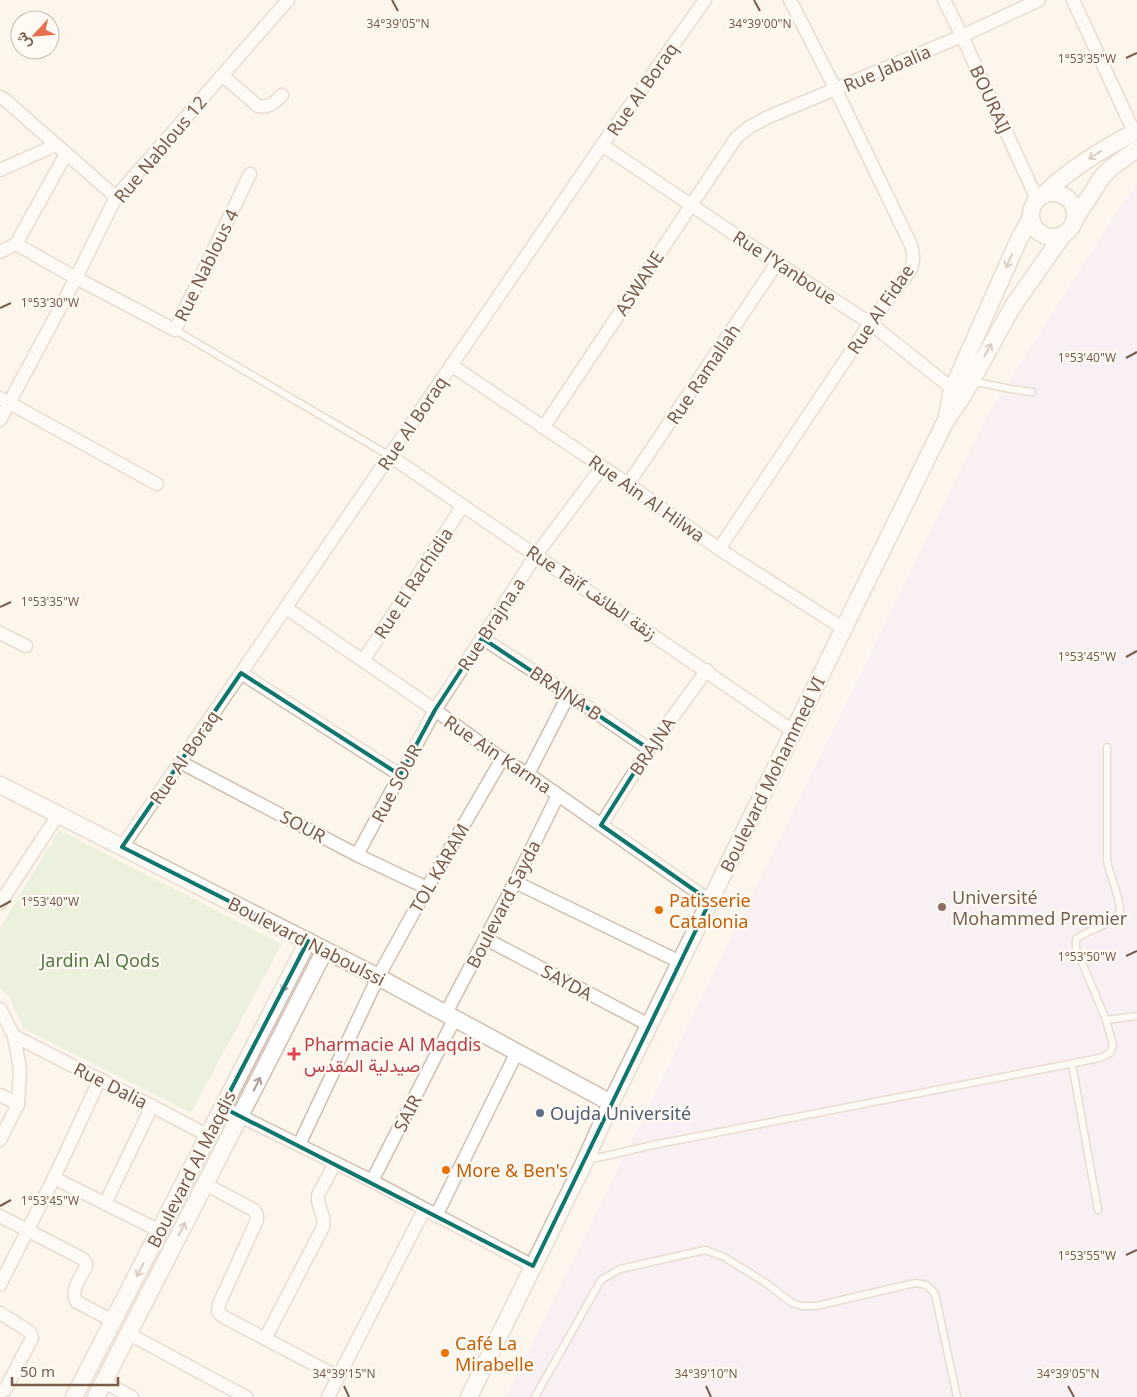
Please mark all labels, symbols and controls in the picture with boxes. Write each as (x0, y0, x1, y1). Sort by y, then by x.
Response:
north arrow (10, 10, 60, 60)
text: 34°39'05"N (366, 15, 430, 32)
text: 34°39'00"N (728, 15, 792, 32)
text: ش (11, 29, 35, 53)
street label: Rue Al Boraq (601, 38, 683, 140)
street label: Rue Jabalia (840, 39, 934, 97)
text: 1°53'35"W (1058, 50, 1116, 67)
street label: BOURAIJ (965, 61, 1017, 137)
street label: Rue Nablous 12 (108, 91, 212, 207)
one-way arrow (1088, 150, 1102, 160)
street label: Rue Nablous 4 (168, 205, 244, 325)
street label: Rue l’Yanboue (729, 225, 841, 309)
street label: ASWANE (609, 246, 669, 320)
one-way arrow (1003, 253, 1013, 268)
street label: Rue Al Fidae (841, 259, 919, 359)
text: 1°53'30"W (21, 294, 79, 311)
street label: Rue Ramallah (661, 319, 745, 429)
one-way arrow (984, 343, 994, 358)
text: 1°53'40"W (1058, 349, 1116, 366)
street label: Rue Al Boraq (372, 371, 452, 475)
street label: Rue Ain Al Hilwa (584, 449, 710, 547)
street label: Rue El Rachidia (368, 523, 458, 643)
street label: Rue Taïf زنقة الطائف (522, 539, 662, 645)
street label: Rue Brajna.a (452, 573, 530, 675)
text: 1°53'35"W (21, 593, 79, 610)
text: 1°53'45"W (1058, 648, 1116, 665)
street label: BRAJNA B (525, 660, 607, 726)
street label: Boulevard Mohammed VI (714, 672, 830, 876)
street label: Rue Al Boraq (144, 705, 224, 809)
street label: Rue Ain Karma (440, 709, 556, 799)
street label: BRAJNA (624, 712, 681, 780)
street label: Rue SOUR (365, 740, 427, 826)
street label: SOUR (276, 804, 330, 848)
street label: TOL KARAM (404, 819, 474, 917)
street label: Boulevard Sayda (460, 836, 546, 972)
place label: Université Mohammed Premier (952, 885, 1128, 930)
place label: Patisserie Catalonia (669, 888, 751, 933)
street label: Boulevard Naboulssi (224, 891, 390, 991)
text: 1°53'40"W (21, 893, 79, 910)
marker: Université Mohammed Premier (936, 901, 948, 913)
marker: Patisserie Catalonia (653, 904, 665, 916)
park label: Jardin Al Qods (38, 948, 160, 972)
text: 1°53'50"W (1058, 948, 1116, 965)
street label: SAYDA (537, 959, 597, 1006)
one-way arrow (280, 977, 290, 992)
place label: Pharmacie Al Maqdis صيدلية المقدس (304, 1032, 481, 1077)
marker: Pharmacie Al Maqdis صيدلية المقدس (288, 1048, 300, 1060)
street label: Rue Dalia (70, 1056, 152, 1114)
one-way arrow (252, 1077, 262, 1092)
street label: Boulevard Al Maqdis (141, 1087, 241, 1251)
street label: SAIR (388, 1090, 426, 1136)
place label: Oujda Université (550, 1101, 691, 1125)
marker: Oujda Université (534, 1107, 546, 1119)
place label: More & Ben's (456, 1158, 568, 1182)
marker: More & Ben's (440, 1164, 452, 1176)
text: 1°53'45"W (21, 1192, 79, 1209)
one-way arrow (178, 1222, 187, 1237)
text: 1°53'55"W (1058, 1247, 1116, 1264)
one-way arrow (135, 1262, 144, 1277)
place label: Café La Mirabelle (455, 1331, 534, 1376)
marker: Café La Mirabelle (439, 1347, 451, 1359)
scale bar (12, 1354, 119, 1386)
text: 50 m (20, 1361, 55, 1381)
text: 34°39'15"N (312, 1365, 376, 1382)
text: 34°39'10"N (674, 1365, 738, 1382)
text: 34°39'05"N (1036, 1365, 1100, 1382)

